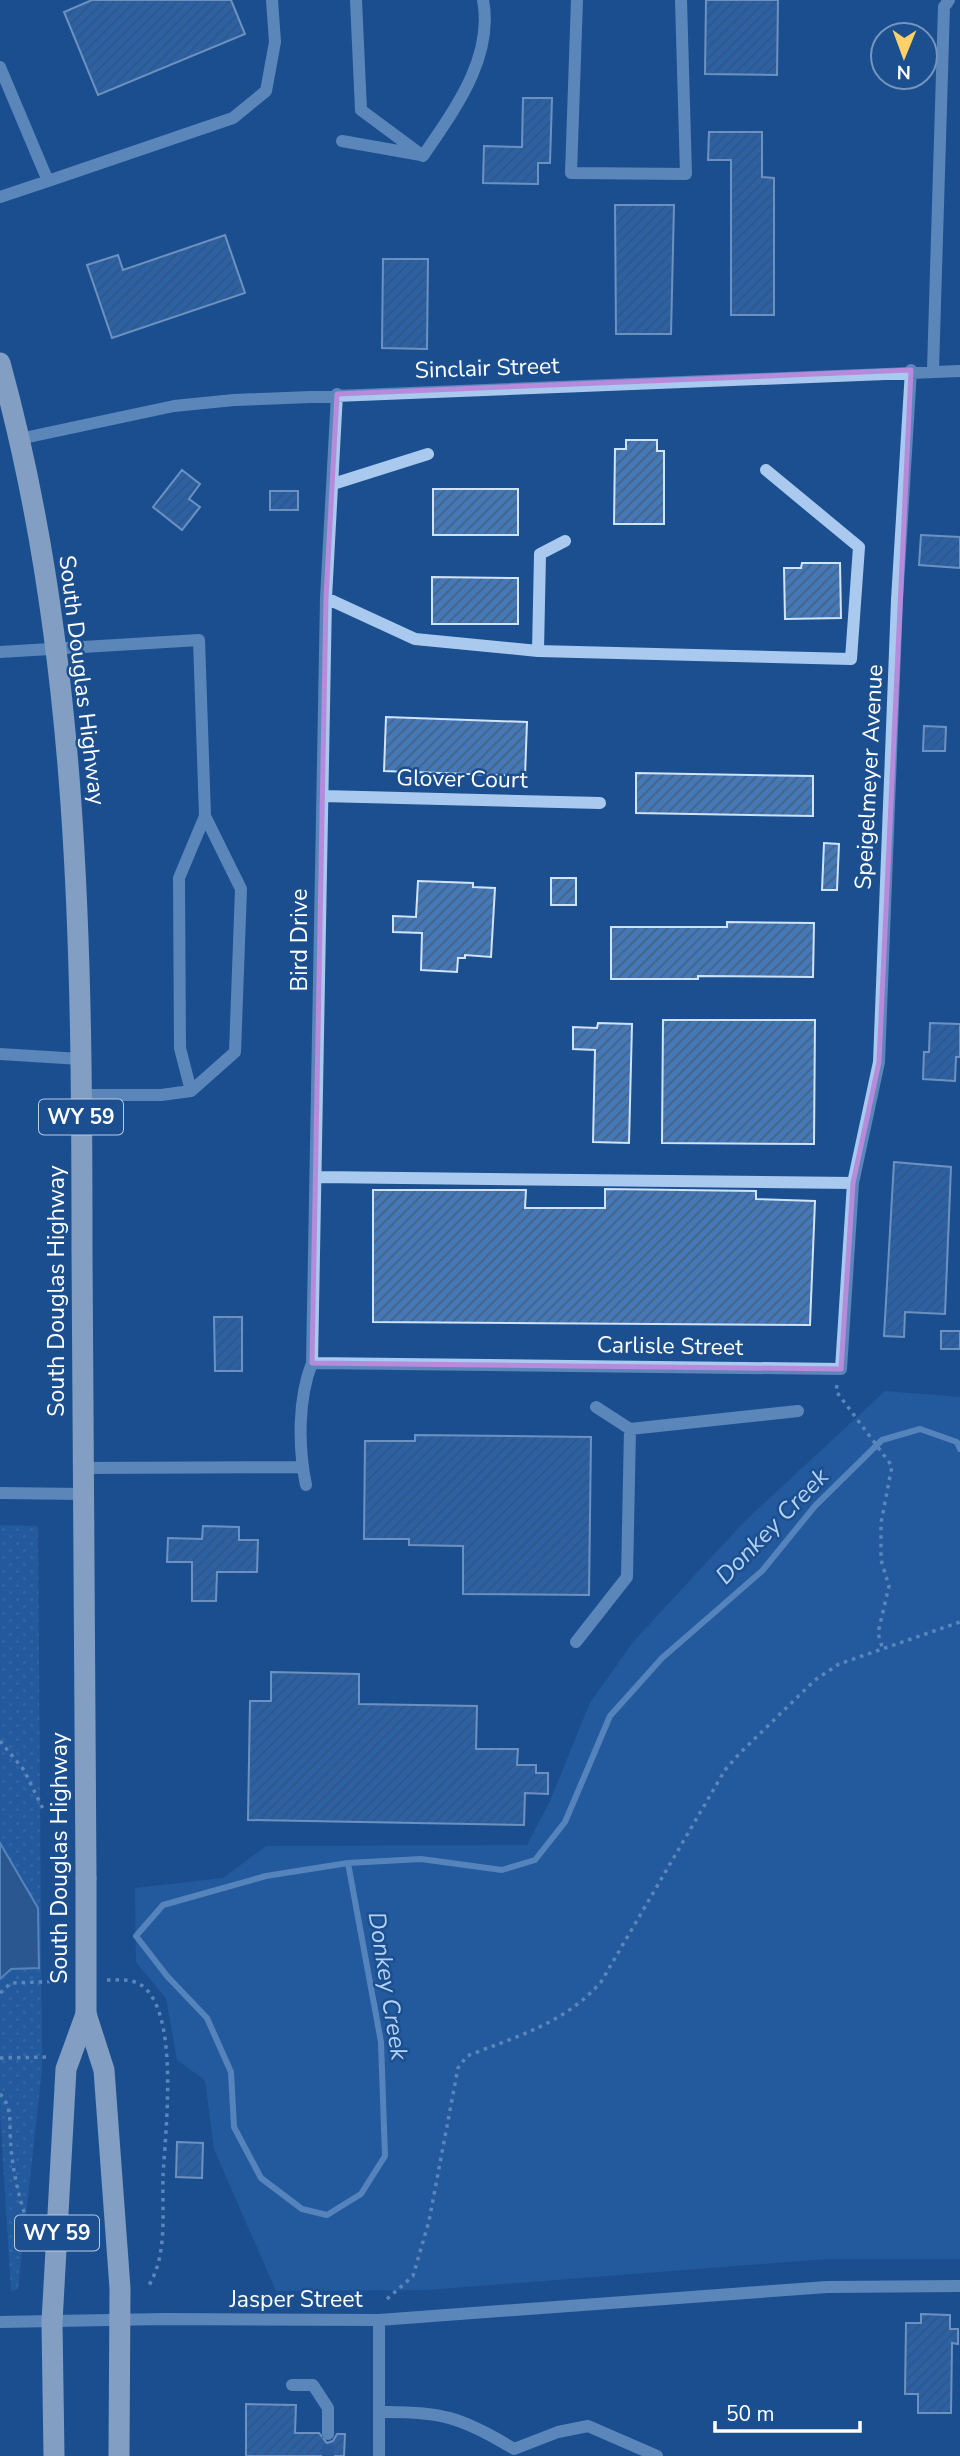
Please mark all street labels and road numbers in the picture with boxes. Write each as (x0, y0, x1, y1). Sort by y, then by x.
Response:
street label: Sinclair Street (414, 350, 561, 386)
street label: South Douglas Highway (51, 553, 113, 807)
street label: Speigelmeyer Avenue (848, 663, 890, 891)
street label: Glover Court (396, 762, 529, 796)
street label: Bird Drive (284, 889, 315, 991)
road number: WY 59 (39, 1100, 123, 1134)
street label: South Douglas Highway (41, 1165, 72, 1417)
street label: Carlisle Street (597, 1329, 744, 1363)
street label: South Douglas Highway (44, 1732, 75, 1984)
road number: WY 59 (15, 2216, 99, 2250)
street label: Jasper Street (228, 2284, 364, 2315)

